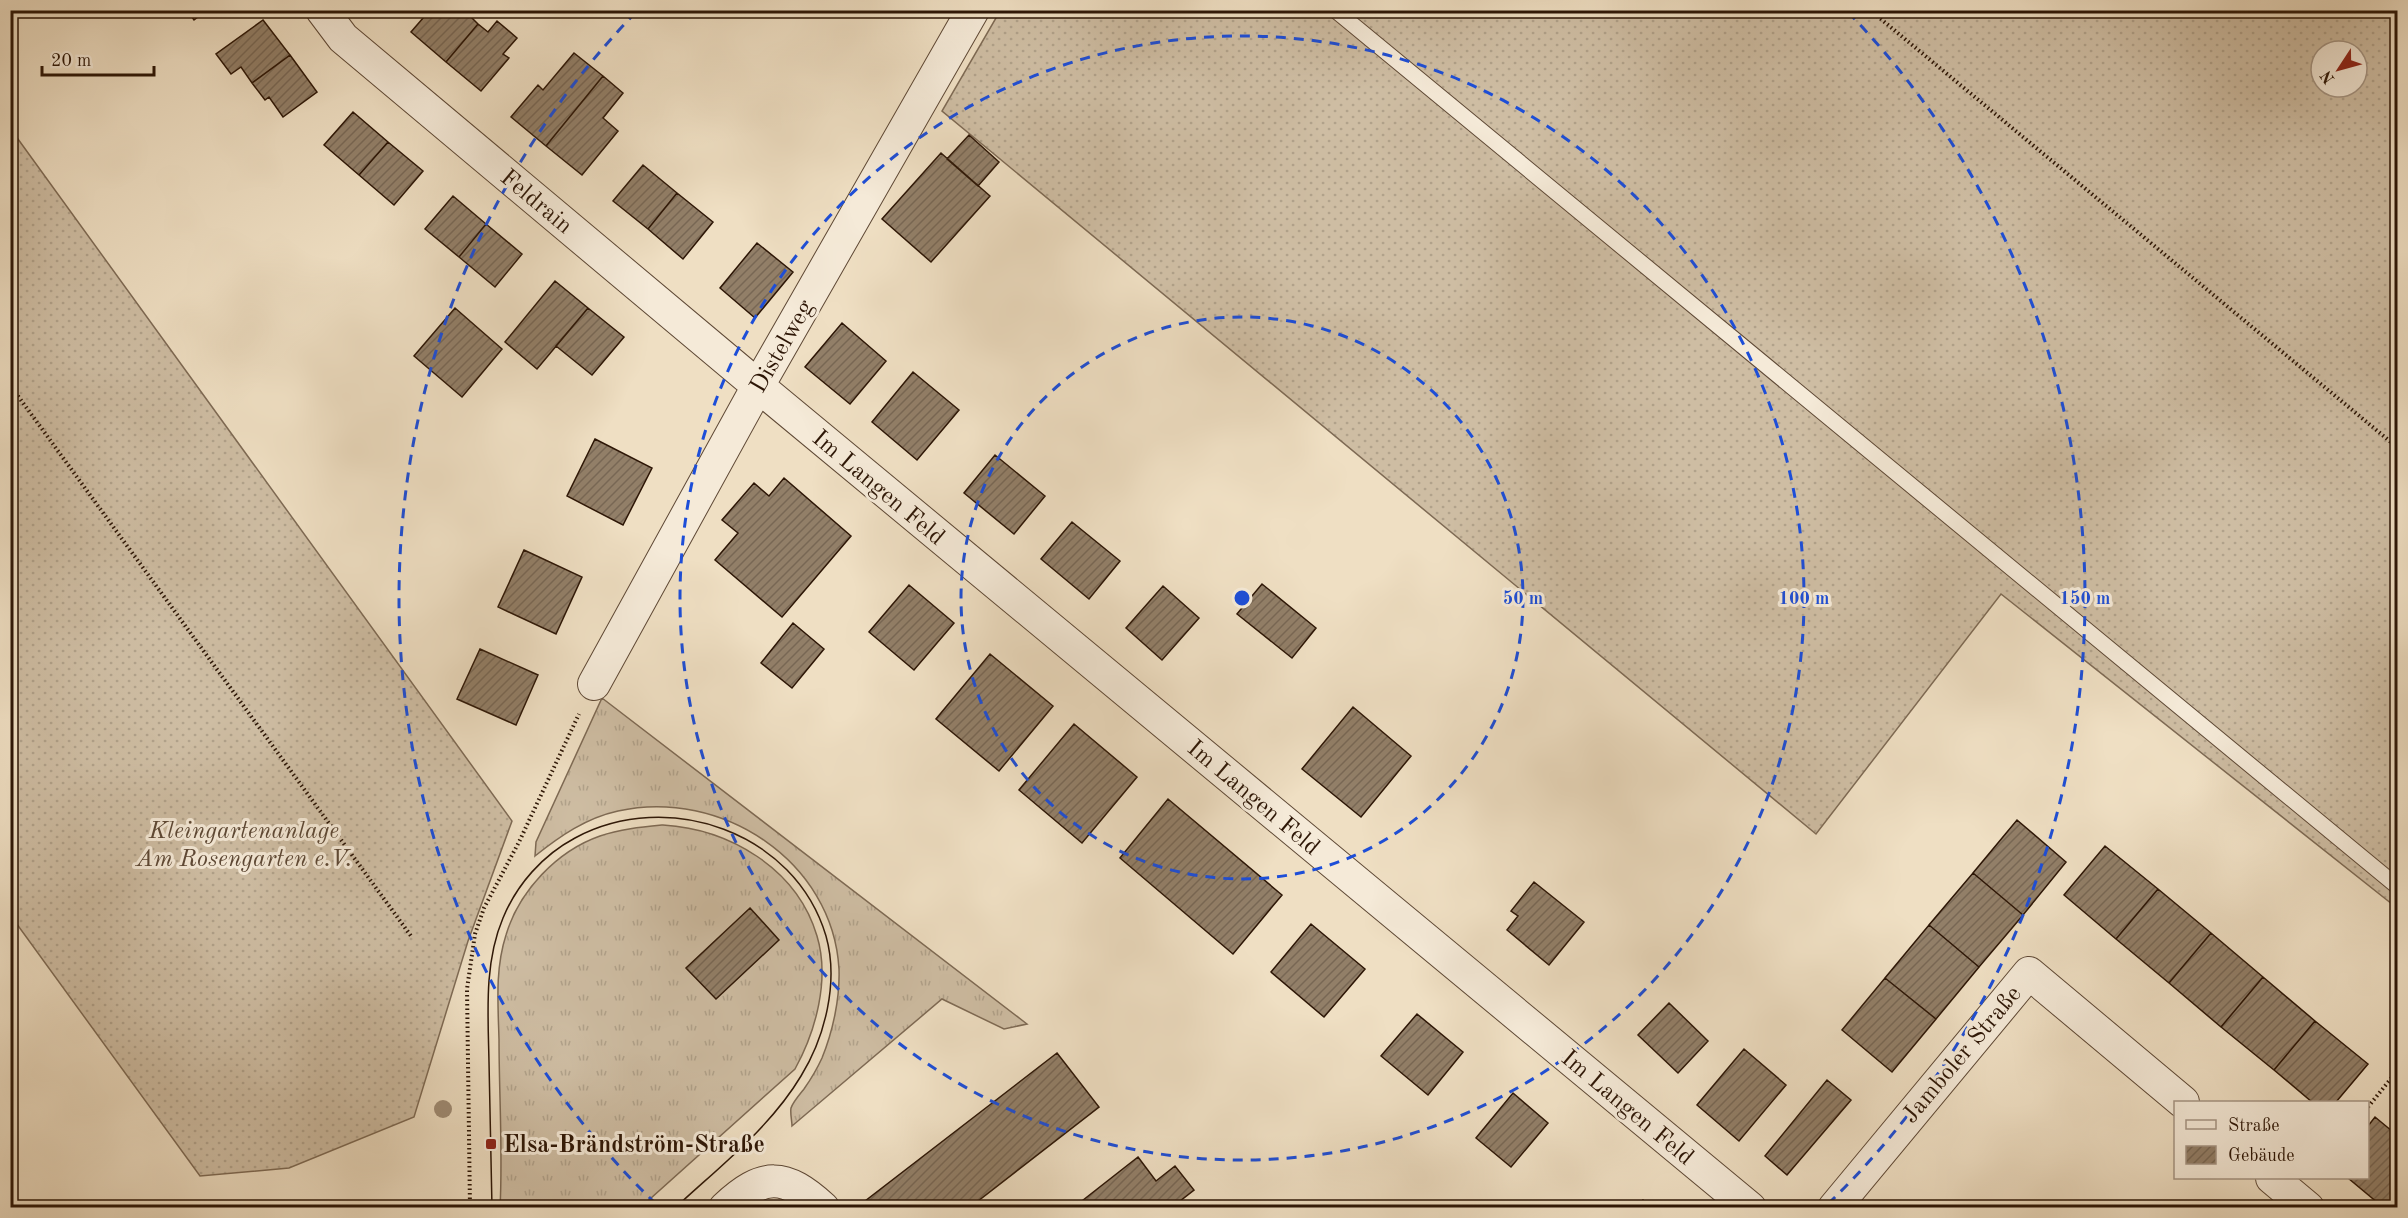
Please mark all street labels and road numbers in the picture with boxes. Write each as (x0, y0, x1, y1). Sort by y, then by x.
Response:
street label: Feldrain (495, 166, 576, 239)
street label: Distelweg (747, 296, 819, 398)
street label: Im Langen Feld (807, 427, 948, 551)
street label: Im Langen Feld (1182, 737, 1323, 861)
street label: Jamboler Straße (1898, 982, 2027, 1128)
street label: Im Langen Feld (1556, 1047, 1697, 1171)

